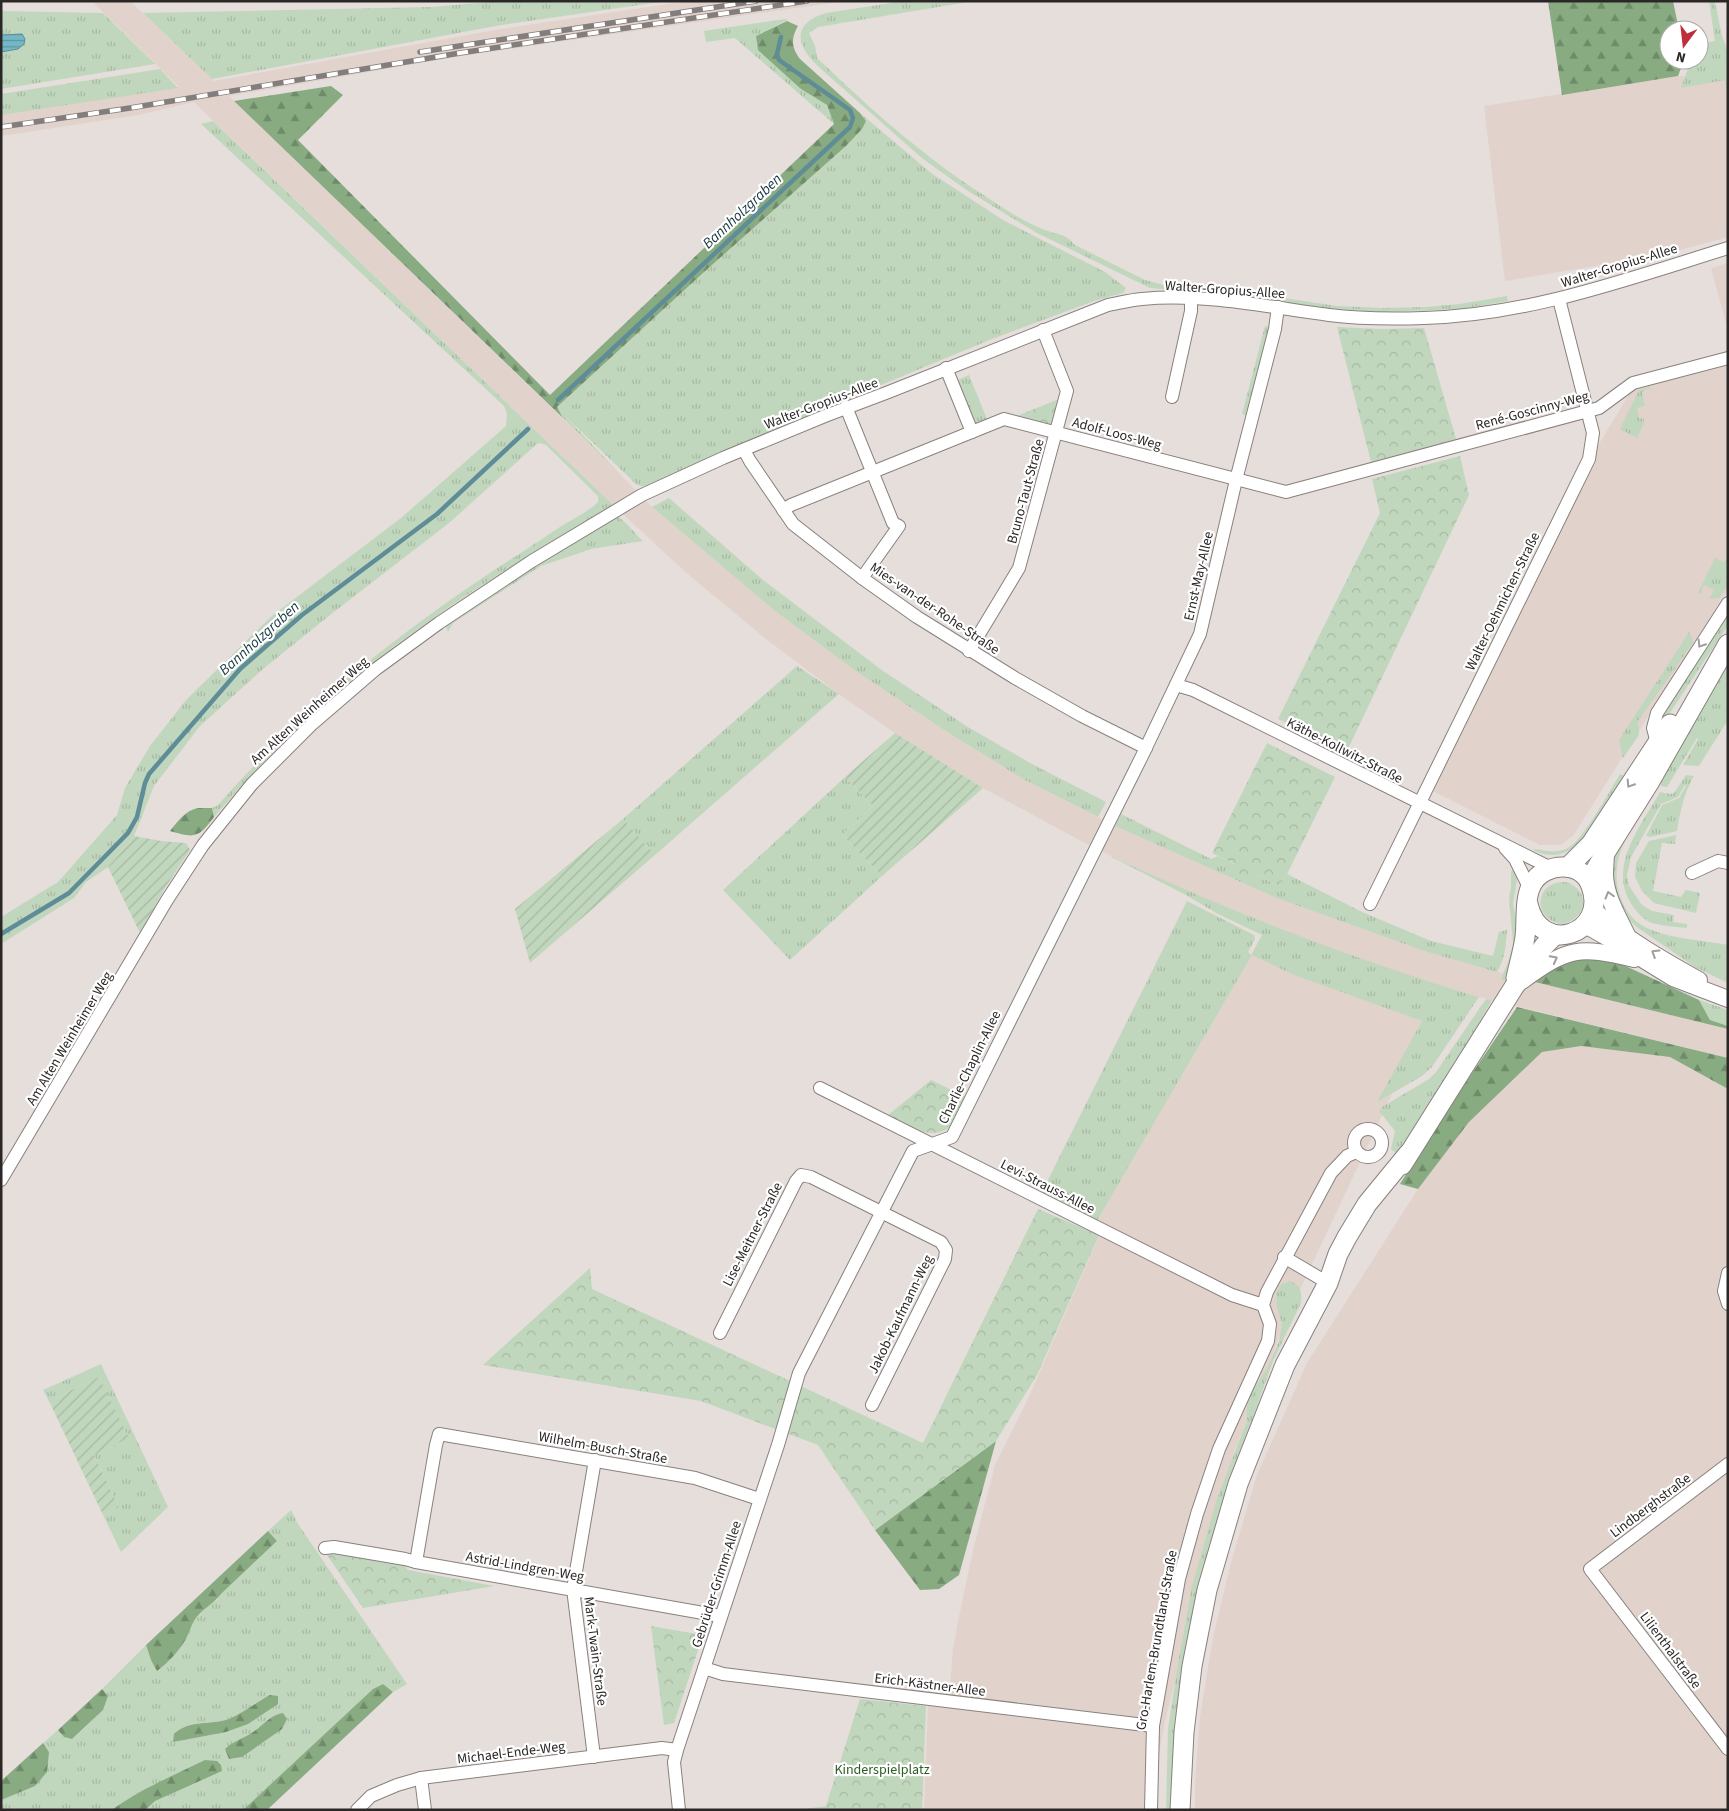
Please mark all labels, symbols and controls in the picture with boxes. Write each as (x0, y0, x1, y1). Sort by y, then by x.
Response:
north arrow (1659, 20, 1709, 70)
text: N (1674, 46, 1688, 67)
water label: Bannholzgraben (698, 169, 787, 254)
street label: Walter-Gropius-Allee (1559, 239, 1680, 293)
street label: Walter-Gropius-Allee (1164, 276, 1286, 304)
street label: Walter-Gropius-Allee (762, 373, 881, 435)
street label: René-Goscinny-Weg (1473, 386, 1591, 436)
street label: Adolf-Loos-Weg (1070, 412, 1164, 455)
street label: Bruno-Taut-Straße (1002, 437, 1050, 546)
street label: Walter-Oehmichen-Straße (1461, 529, 1545, 674)
street label: Ernst-May-Allee (1179, 530, 1219, 623)
street label: Mies-van-der-Rohe-Straße (866, 558, 1003, 660)
water label: Bannholzgraben (215, 596, 304, 680)
one-way arrow (1698, 639, 1708, 648)
street label: Am Alten Weinheimer Weg (246, 652, 373, 769)
street label: Käthe-Kollwitz-Straße (1283, 713, 1406, 789)
one-way arrow (1627, 779, 1637, 788)
one-way arrow (1605, 892, 1615, 900)
one-way arrow (1651, 950, 1660, 960)
one-way arrow (1549, 955, 1558, 965)
street label: Am Alten Weinheimer Weg (22, 968, 118, 1109)
street label: Charlie-Chaplin-Allee (934, 1007, 1006, 1128)
street label: Levi-Strauss-Allee (997, 1154, 1098, 1219)
street label: Lise-Meitner-Straße (718, 1179, 788, 1290)
street label: Jakob-Kaufmann-Weg (863, 1252, 938, 1377)
street label: Wilhelm-Busch-Straße (537, 1427, 669, 1469)
street label: Lindberghstraße (1606, 1469, 1695, 1543)
street label: Gebrüder-Grimm-Allee (687, 1518, 747, 1650)
street label: Astrid-Lindgren-Weg (464, 1547, 586, 1587)
street label: Gro-Harlem-Brundtland-Straße (1131, 1549, 1183, 1732)
street label: Mark-Twain-Straße (578, 1595, 612, 1707)
street label: Lilienthalstraße (1635, 1608, 1706, 1693)
street label: Erich-Kästner-Allee (873, 1668, 987, 1702)
street label: Michael-Ende-Weg (456, 1736, 566, 1770)
park label: Kinderspielplatz (834, 1760, 930, 1780)

